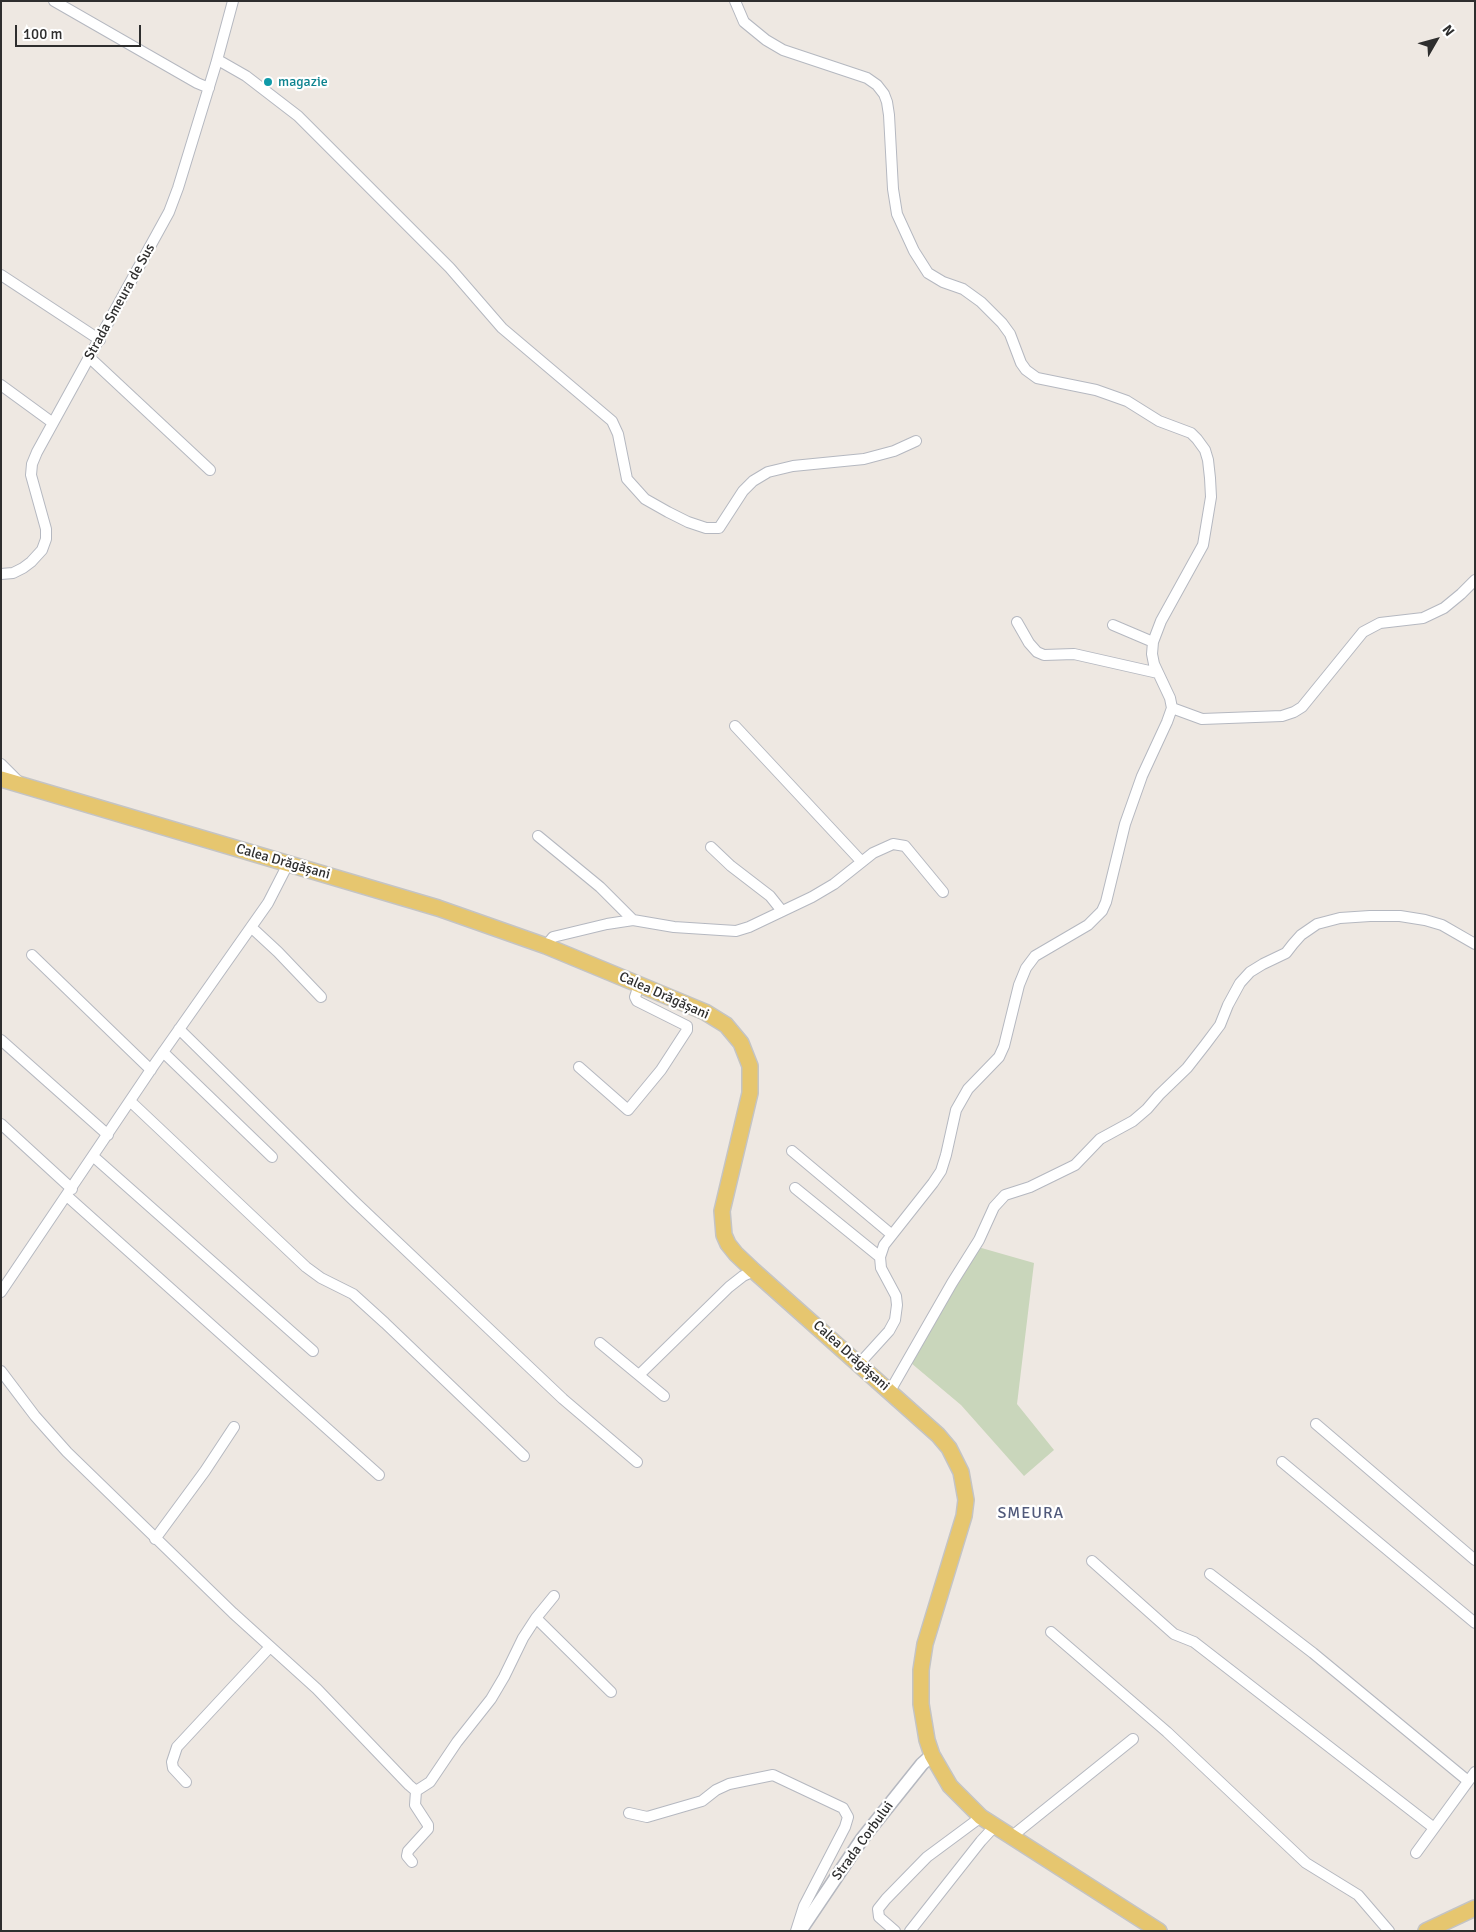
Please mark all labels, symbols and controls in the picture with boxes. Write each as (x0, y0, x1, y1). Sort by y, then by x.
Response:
scale bar (18, 15, 144, 47)
north arrow (1411, 15, 1461, 65)
text: N (1439, 21, 1458, 40)
text: 100 m (23, 25, 63, 43)
place label: magazie (278, 74, 328, 90)
marker: magazie (262, 76, 274, 88)
street label: Strada Smeura de Sus (81, 241, 159, 363)
street label: Calea Drăgășani (234, 841, 332, 883)
street label: Calea Drăgășani (616, 969, 712, 1023)
street label: Calea Drăgășani (809, 1317, 893, 1395)
district label: SMEURA (997, 1504, 1065, 1524)
street label: Strada Corbului (829, 1798, 897, 1884)

